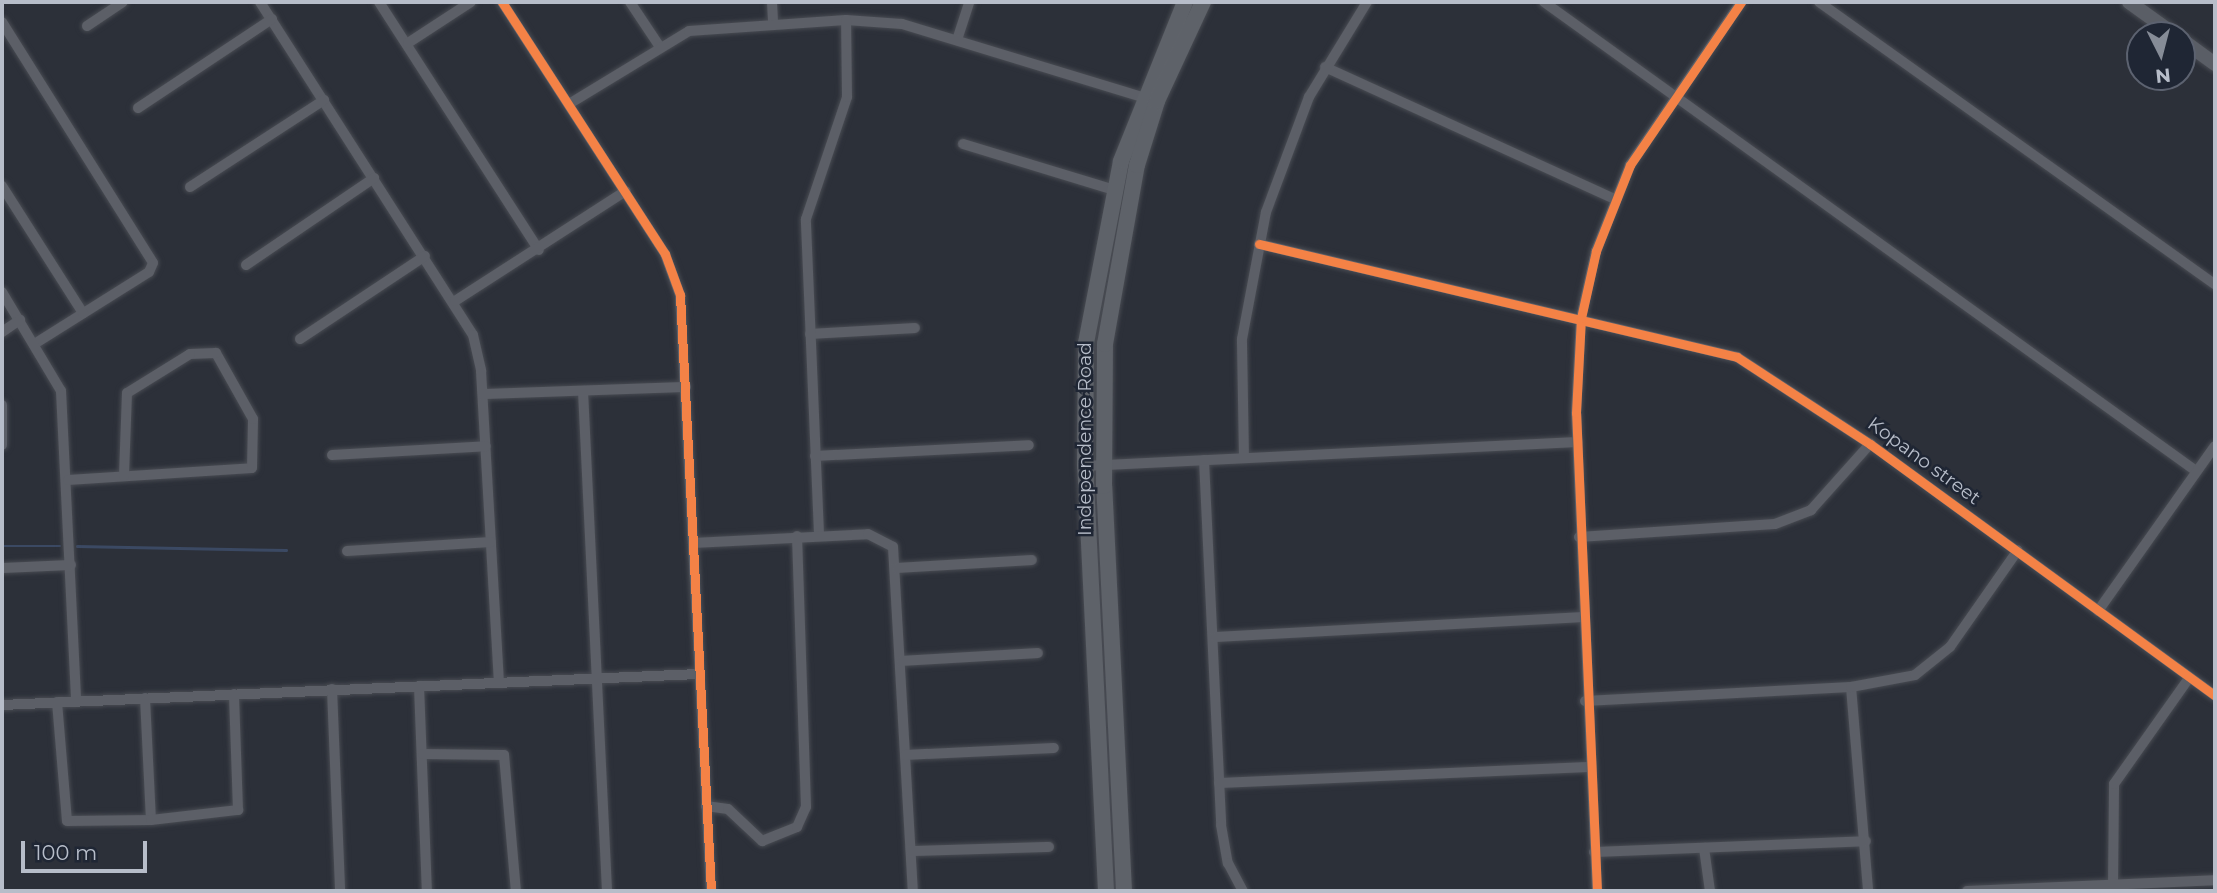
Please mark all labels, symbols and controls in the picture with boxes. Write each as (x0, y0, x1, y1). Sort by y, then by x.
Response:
north arrow (2126, 21, 2196, 91)
text: N (2154, 63, 2172, 88)
street label: Independence Road (1074, 342, 1096, 536)
street label: Kopano street (1863, 412, 1985, 510)
scale bar (24, 826, 150, 870)
text: 100 m (34, 840, 97, 865)

